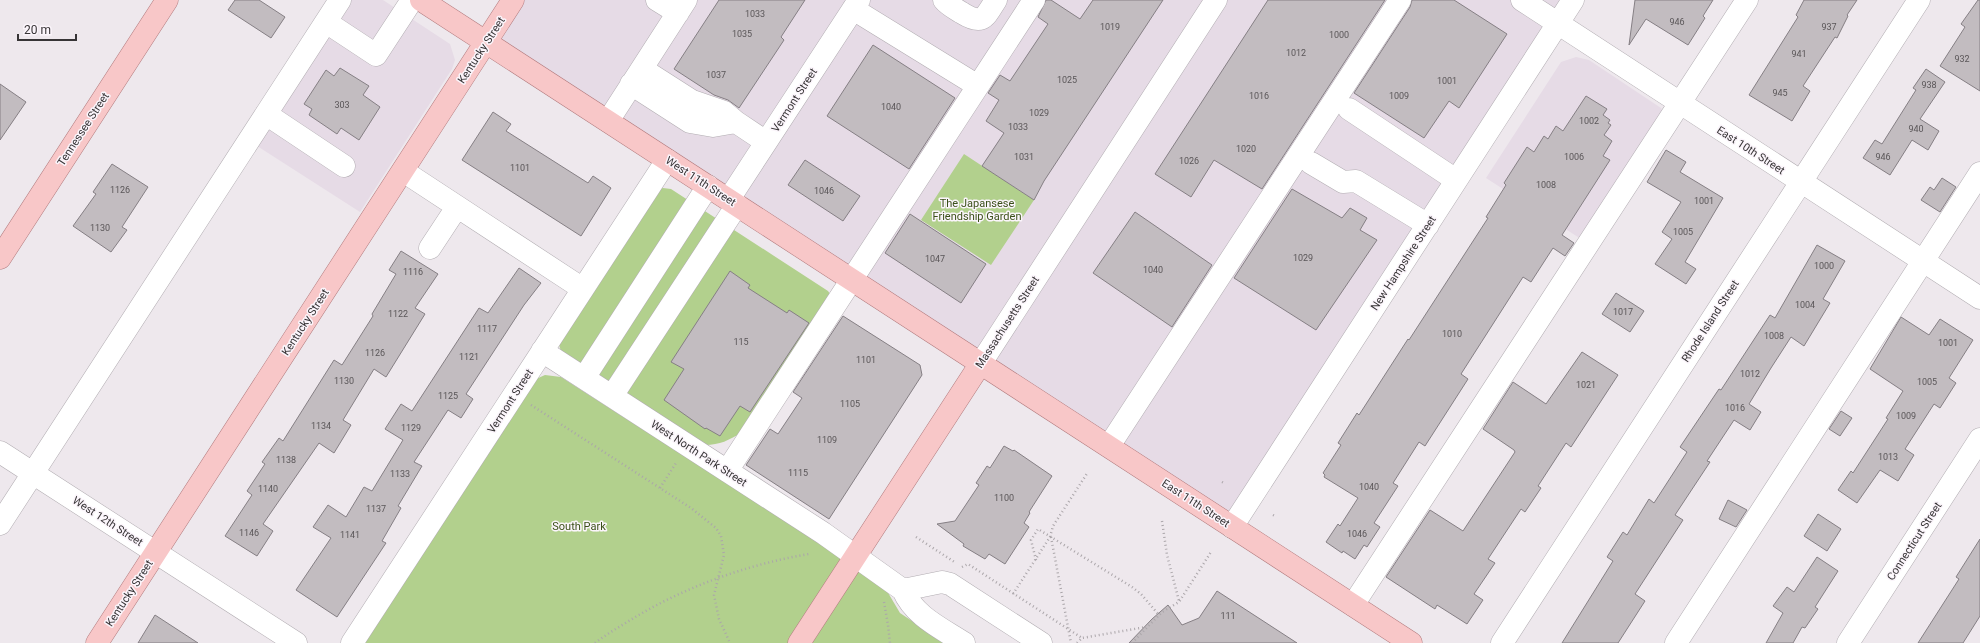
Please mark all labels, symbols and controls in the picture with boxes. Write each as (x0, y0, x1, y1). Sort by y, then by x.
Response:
house number: 1033 (745, 9, 765, 19)
street label: Kentucky Street (455, 14, 508, 86)
scale bar (18, 16, 76, 42)
house number: 946 (1669, 17, 1685, 27)
house number: 1019 (1100, 22, 1120, 32)
house number: 937 (1821, 22, 1837, 32)
text: 20 m (24, 23, 51, 37)
house number: 1035 (732, 29, 752, 39)
house number: 1000 (1329, 30, 1349, 40)
house number: 1012 (1286, 48, 1306, 58)
house number: 941 (1791, 49, 1807, 59)
house number: 932 (1954, 54, 1970, 64)
street label: Vermont Street (769, 66, 820, 135)
house number: 1037 (706, 70, 726, 80)
house number: 1025 (1057, 75, 1077, 85)
house number: 1001 (1437, 76, 1457, 86)
house number: 938 (1921, 80, 1937, 90)
house number: 945 (1772, 88, 1788, 98)
street label: Tennessee Street (55, 90, 112, 168)
house number: 1016 (1249, 91, 1269, 101)
house number: 1009 (1389, 91, 1409, 101)
house number: 303 (334, 100, 350, 110)
house number: 1040 (881, 102, 901, 112)
house number: 1029 (1029, 108, 1049, 118)
house number: 1002 (1579, 116, 1599, 126)
house number: 1033 (1008, 122, 1028, 132)
street label: East 10th Street (1714, 124, 1787, 177)
house number: 940 (1908, 124, 1924, 134)
house number: 1020 (1236, 144, 1256, 154)
house number: 1031 (1014, 152, 1034, 162)
house number: 1006 (1564, 152, 1584, 162)
house number: 946 (1875, 152, 1891, 162)
street label: West 11th Street (663, 154, 739, 209)
house number: 1026 (1179, 156, 1199, 166)
house number: 1101 (510, 163, 530, 173)
house number: 1008 (1536, 180, 1556, 190)
house number: 1126 (110, 185, 130, 195)
house number: 1046 (814, 186, 834, 196)
house number: 1001 (1694, 196, 1714, 206)
park label: The Japansese Friendship Garden (933, 197, 1021, 223)
street label: New Hampshire Street (1368, 213, 1439, 313)
house number: 1130 (90, 223, 110, 233)
house number: 1005 (1673, 227, 1693, 237)
house number: 1029 (1293, 253, 1313, 263)
house number: 1047 (925, 254, 945, 264)
house number: 1000 (1814, 261, 1834, 271)
house number: 1040 (1143, 265, 1163, 275)
house number: 1116 (403, 267, 423, 277)
street label: Massachusetts Street (973, 274, 1042, 371)
street label: Rhode Island Street (1679, 277, 1742, 365)
street label: Kentucky Street (279, 286, 332, 358)
house number: 1004 (1795, 300, 1815, 310)
house number: 1017 (1613, 307, 1633, 317)
house number: 1122 (388, 309, 408, 319)
house number: 1117 (477, 324, 497, 334)
house number: 1010 (1442, 329, 1462, 339)
house number: 1008 (1764, 331, 1784, 341)
house number: 115 (733, 337, 749, 347)
house number: 1001 (1938, 338, 1958, 348)
house number: 1126 (365, 348, 385, 358)
house number: 1121 (459, 352, 479, 362)
house number: 1101 (856, 355, 876, 365)
street label: Vermont Street (485, 367, 536, 436)
house number: 1012 (1740, 369, 1760, 379)
house number: 1130 (334, 376, 354, 386)
house number: 1005 (1917, 377, 1937, 387)
house number: 1021 (1576, 380, 1596, 390)
house number: 1125 (438, 391, 458, 401)
house number: 1105 (840, 399, 860, 409)
house number: 1016 (1725, 403, 1745, 413)
house number: 1009 (1896, 411, 1916, 421)
street label: West North Park Street (648, 418, 750, 490)
house number: 1134 (311, 421, 331, 431)
house number: 1129 (401, 423, 421, 433)
house number: 1109 (817, 435, 837, 445)
house number: 1013 (1878, 452, 1898, 462)
house number: 1138 (276, 455, 296, 465)
house number: 1115 (788, 468, 808, 478)
house number: 1133 (390, 469, 410, 479)
street label: East 11th Street (1159, 477, 1232, 530)
house number: 1040 (1359, 482, 1379, 492)
house number: 1140 (258, 484, 278, 494)
house number: 1100 (994, 493, 1014, 503)
street label: West 12th Street (70, 494, 146, 549)
street label: Connecticut Street (1884, 499, 1945, 583)
house number: 1137 (366, 504, 386, 514)
park label: South Park (552, 520, 606, 533)
house number: 1146 (239, 528, 259, 538)
house number: 1046 (1347, 529, 1367, 539)
house number: 1141 (340, 530, 360, 540)
street label: Kentucky Street (103, 557, 156, 629)
house number: 111 (1220, 611, 1236, 621)

